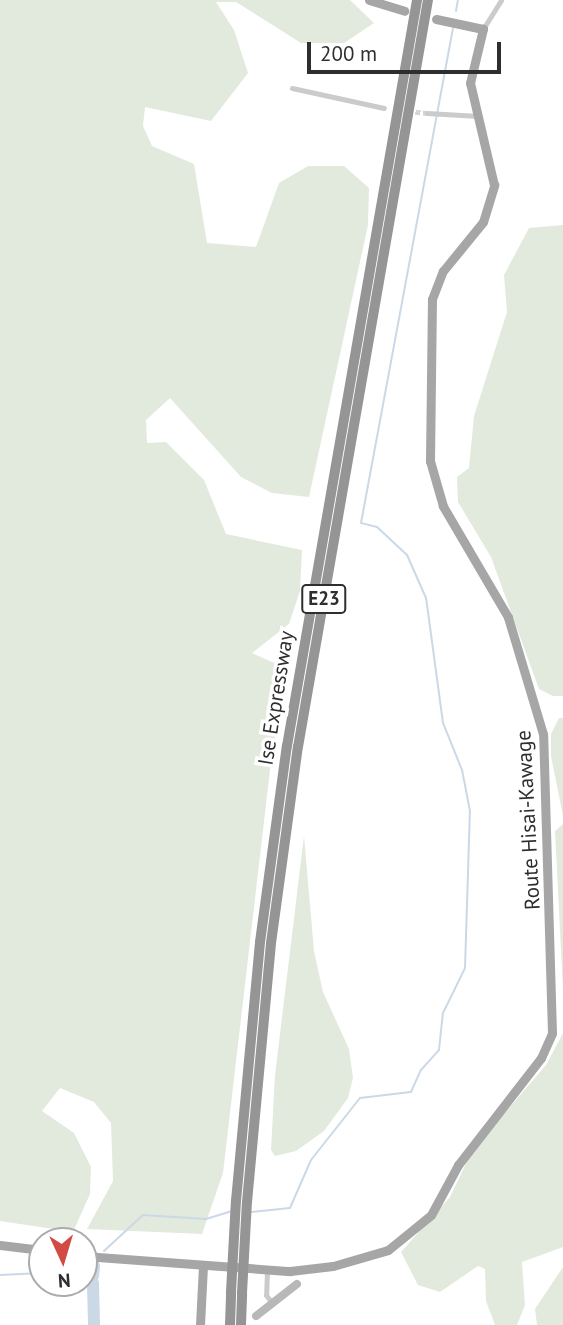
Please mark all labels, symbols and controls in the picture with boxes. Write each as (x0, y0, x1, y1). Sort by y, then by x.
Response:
scale bar (311, 28, 505, 72)
text: 200 m (320, 40, 377, 67)
road number: E23 (301, 584, 347, 614)
street label: Ise Expressway (253, 629, 299, 767)
street label: Route Hisai-Kawage (511, 730, 545, 910)
north arrow (28, 1227, 98, 1297)
text: N (57, 1269, 71, 1293)

